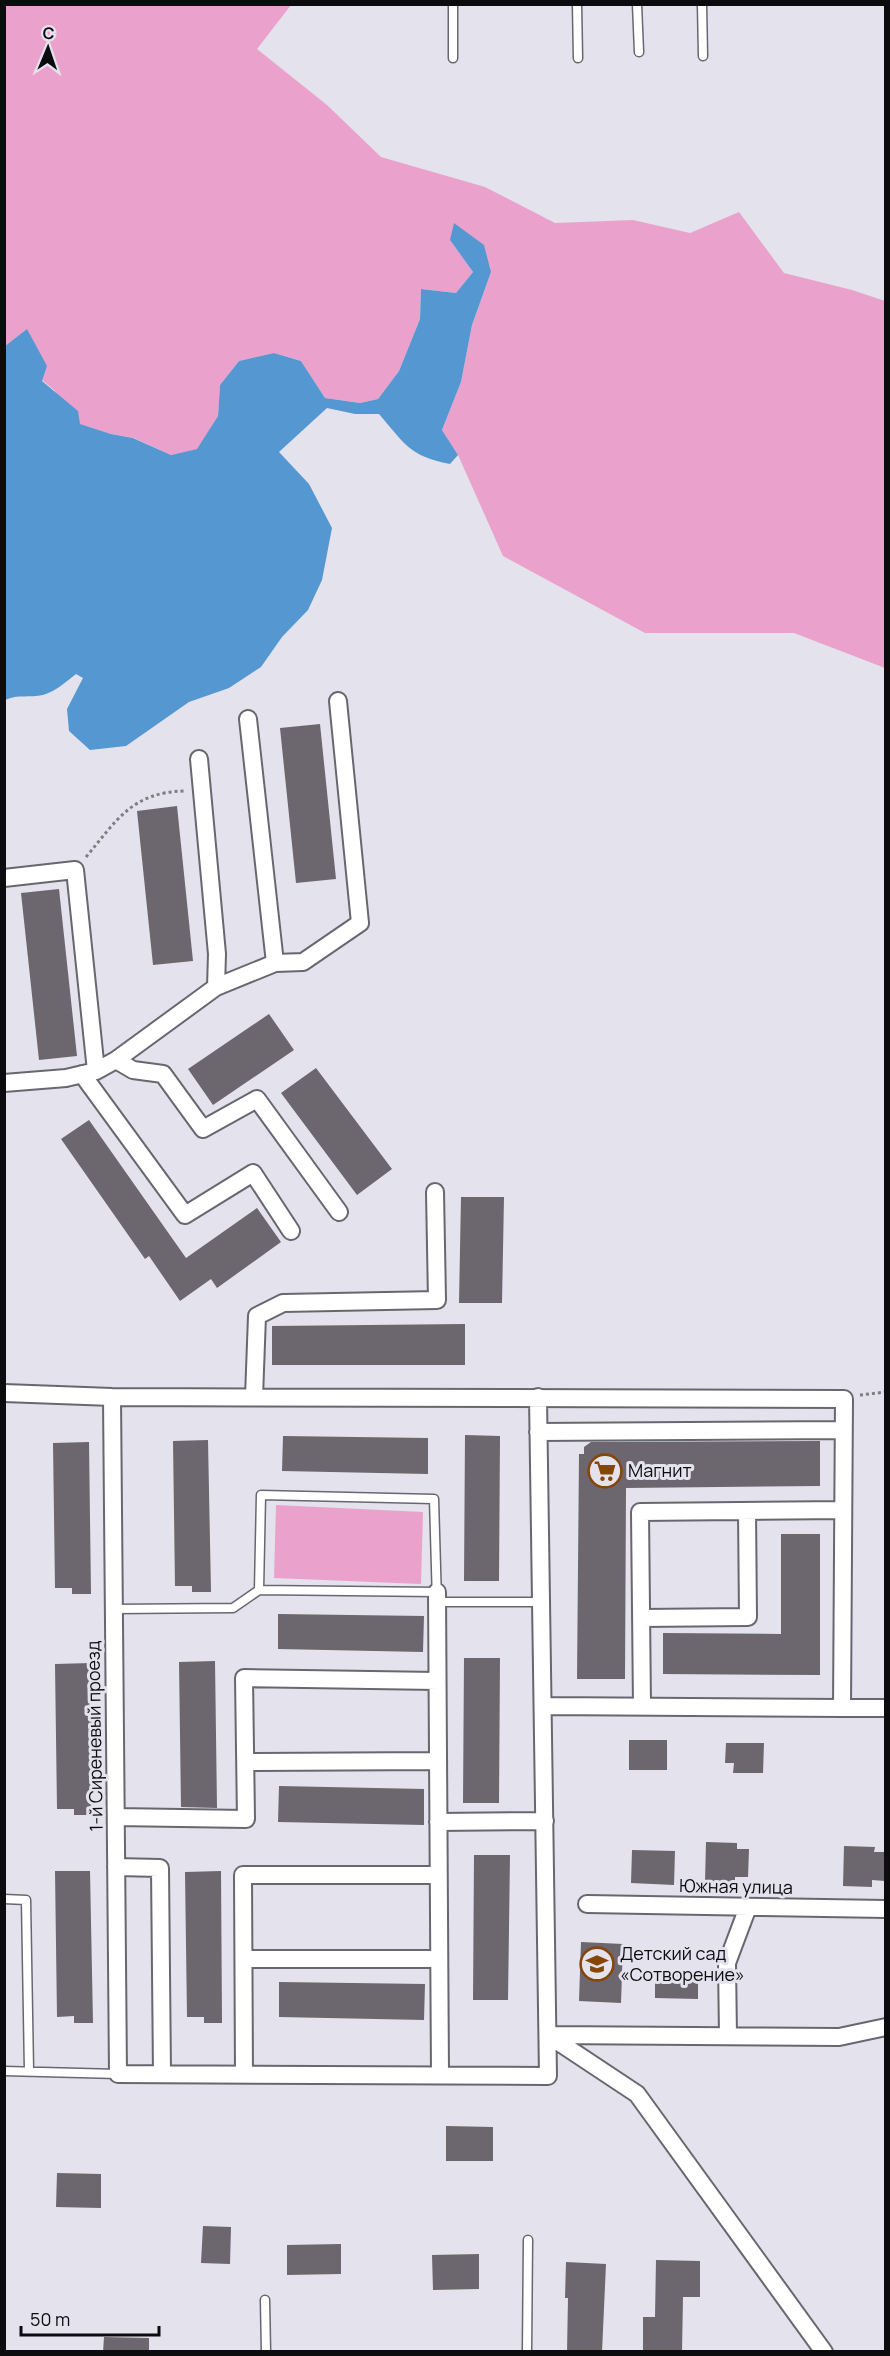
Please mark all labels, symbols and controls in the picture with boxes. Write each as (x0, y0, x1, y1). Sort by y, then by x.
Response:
north arrow (18, 18, 78, 78)
text: С (42, 22, 55, 44)
supermarket icon: Магнит (587, 1453, 623, 1489)
place label: Магнит (628, 1458, 692, 1482)
street label: 1-й Сиреневый проезд (80, 1640, 108, 1832)
street label: Южная улица (679, 1873, 793, 1899)
place label: Детский сад «Сотворение» (620, 1941, 745, 1986)
school or university icon: Детский сад «Сотворение» (579, 1946, 615, 1982)
scale bar (21, 2299, 159, 2337)
text: 50 m (30, 2307, 70, 2331)

